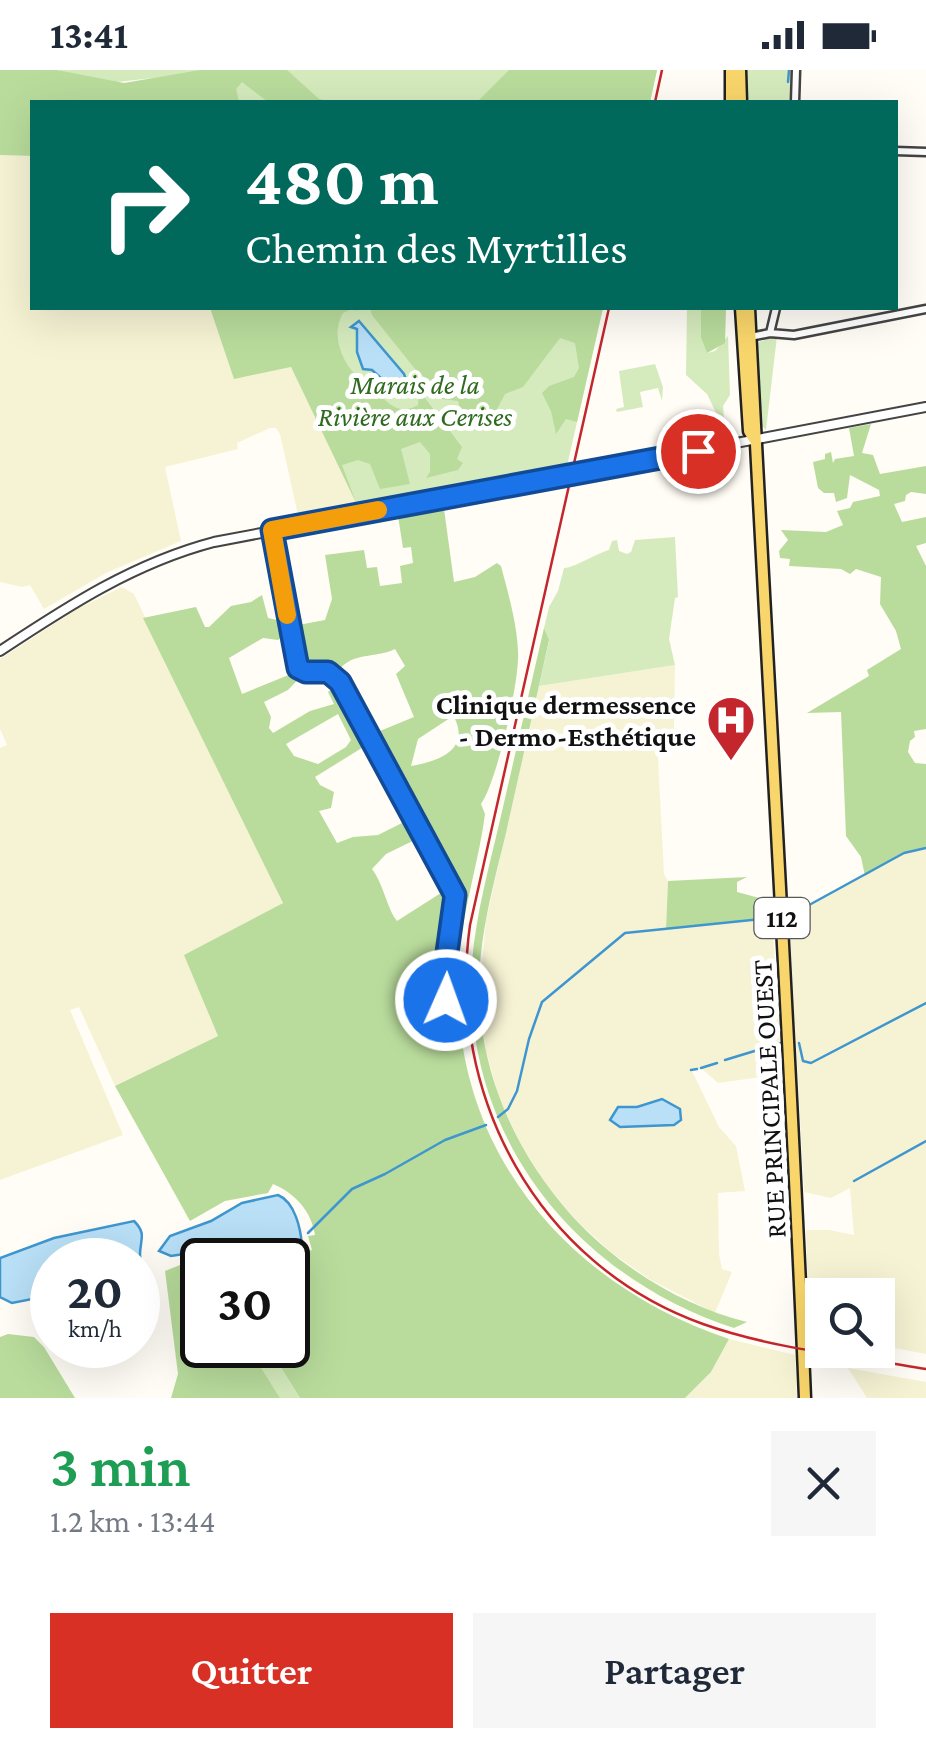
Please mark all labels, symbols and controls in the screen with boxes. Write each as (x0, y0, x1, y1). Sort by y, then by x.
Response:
text: 13:41 (50, 14, 128, 56)
icon: right (80, 140, 210, 270)
text: 480 m (245, 141, 439, 219)
text: Chemin des Myrtilles (245, 223, 628, 273)
park label: Marais de la Rivière aux Cerises (318, 369, 513, 432)
pin (656, 409, 741, 494)
icon: arrive (671, 424, 726, 479)
place label: Clinique dermessence - Dermo-Esthétique (436, 689, 696, 752)
hospital icon: Clinique dermessence - Dermo-Esthétique (705, 694, 757, 762)
road number: 112 (754, 898, 810, 938)
position arrow (394, 948, 498, 1052)
street label: RUE PRINCIPALE OUEST (746, 959, 792, 1239)
speed limit sign: 30 (180, 1238, 310, 1368)
text: 20 (67, 1263, 123, 1319)
map controls (805, 1278, 895, 1368)
button: search (805, 1278, 895, 1368)
text: km/h (68, 1315, 122, 1342)
button: close (771, 1431, 876, 1536)
text: 3 min (50, 1432, 191, 1499)
text: 1.2 km · 13:44 (50, 1503, 216, 1539)
button: Quitter (50, 1613, 453, 1728)
button: Partager (473, 1613, 876, 1728)

